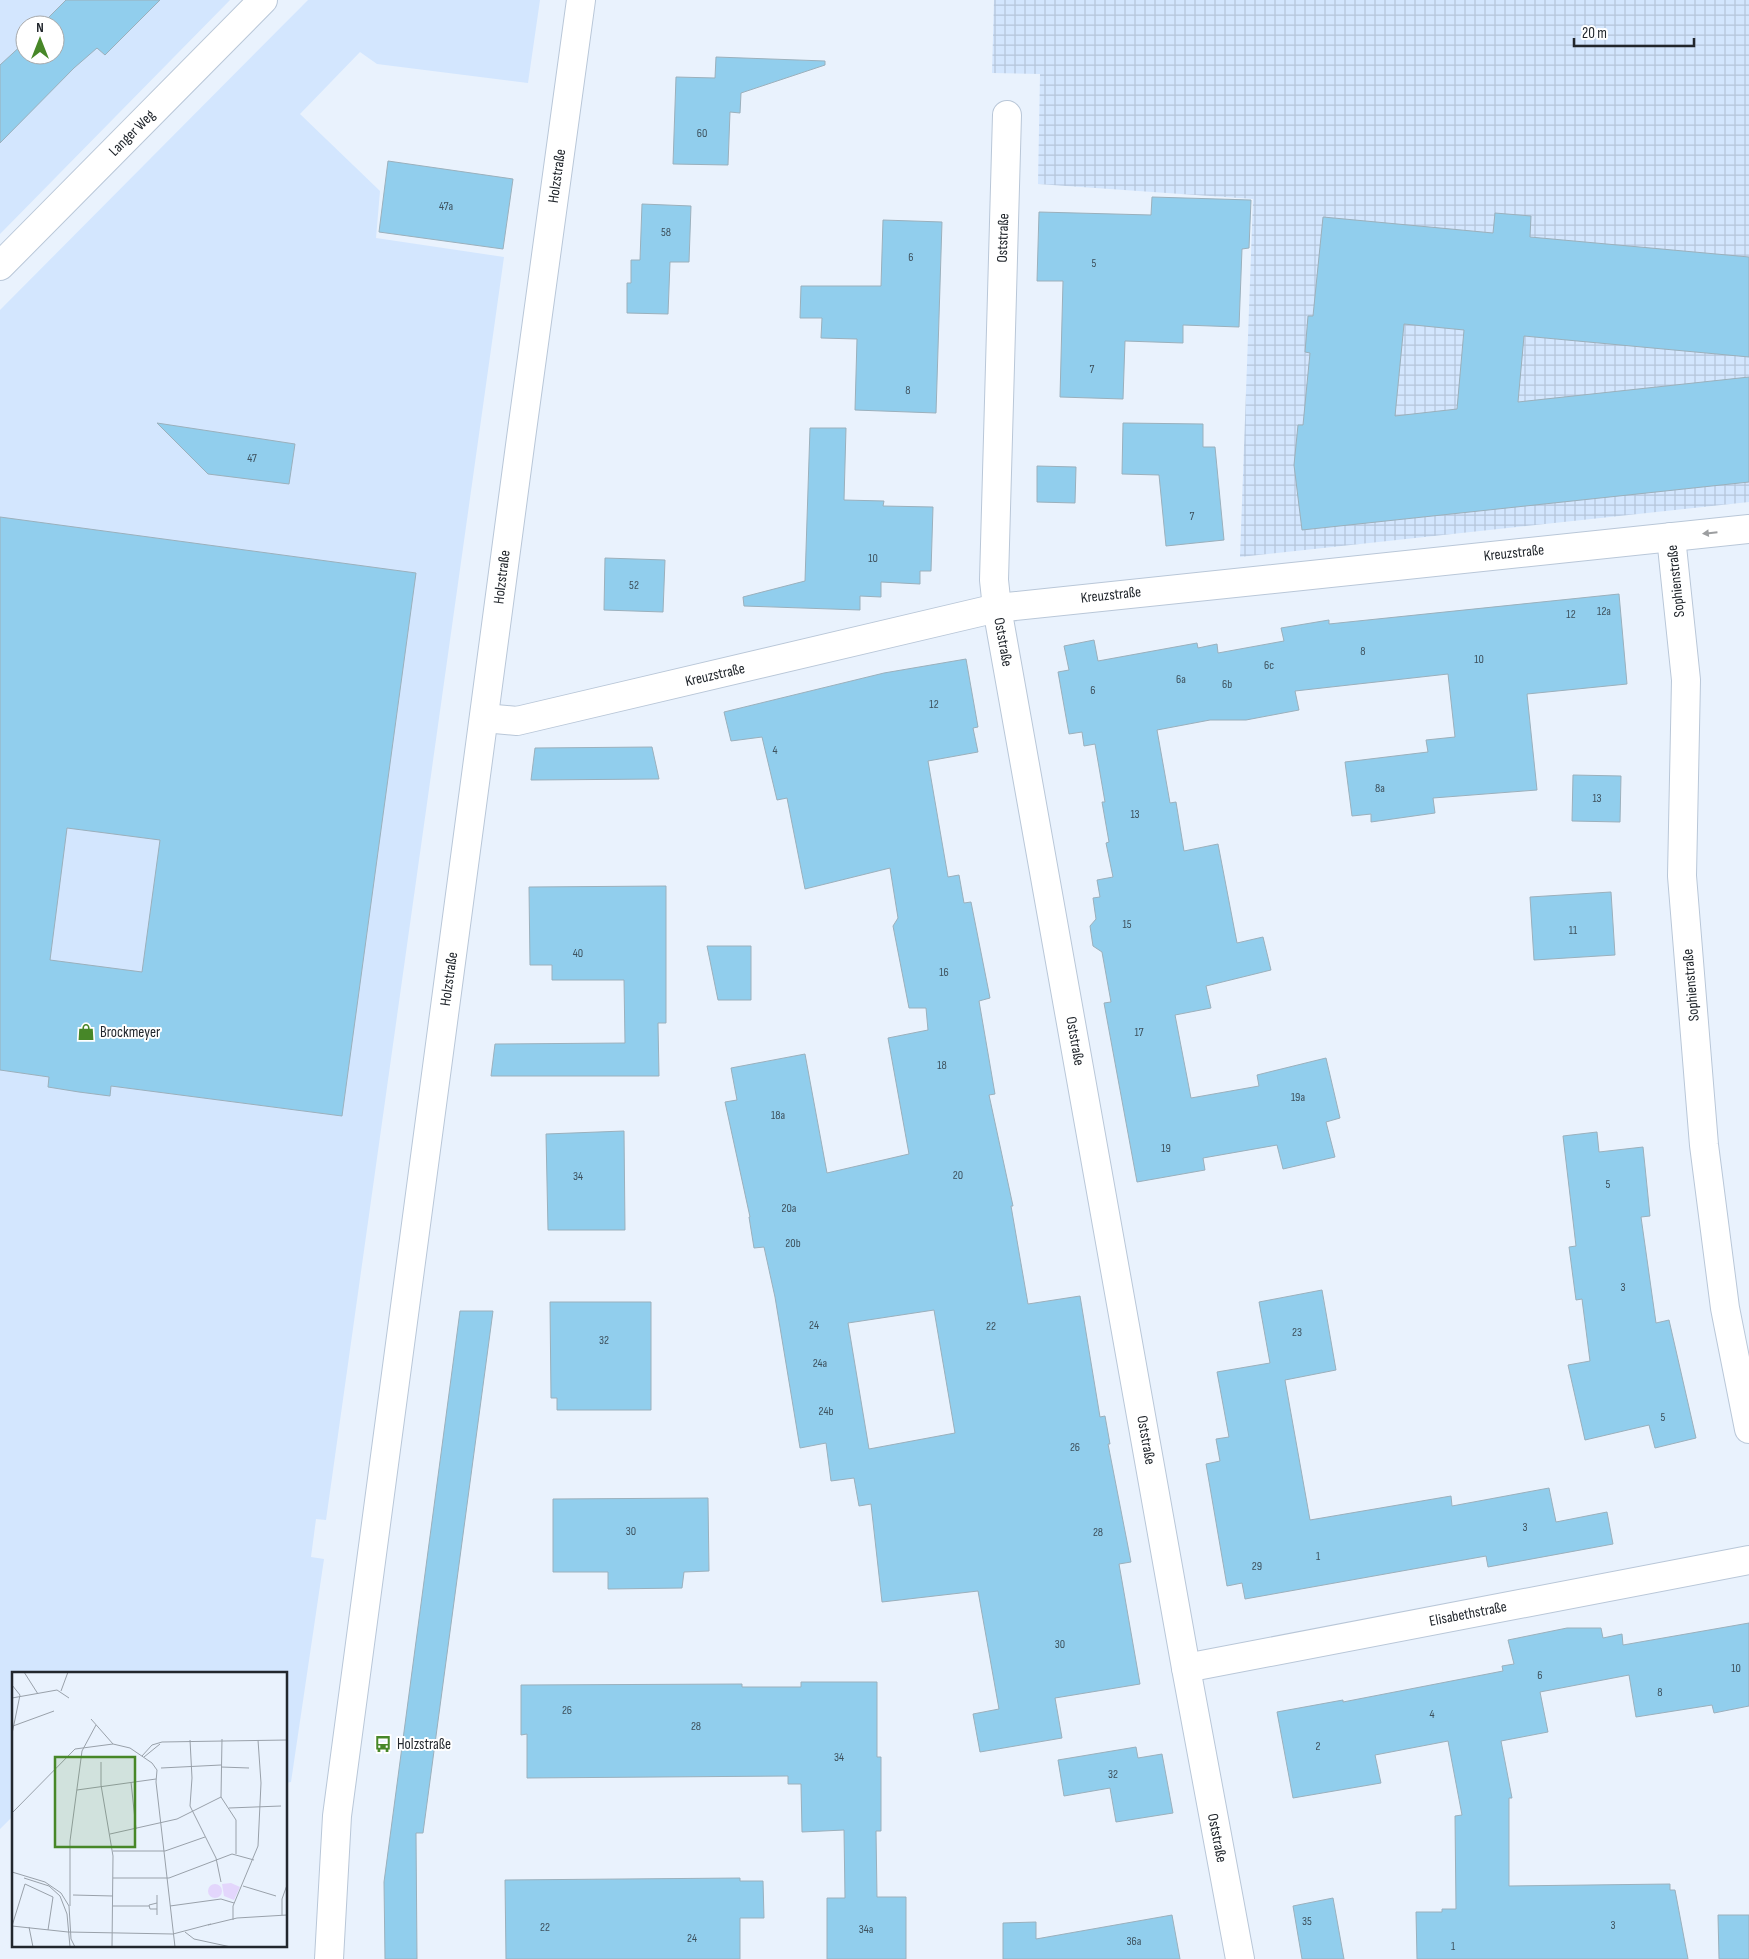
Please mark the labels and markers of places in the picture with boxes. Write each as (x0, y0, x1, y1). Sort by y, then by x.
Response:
shop icon: Brockmeyer (76, 1022, 96, 1042)
place label: Brockmeyer (100, 1023, 161, 1042)
bus stop icon: Holzstraße (373, 1734, 393, 1754)
place label: Holzstraße (397, 1735, 451, 1754)

